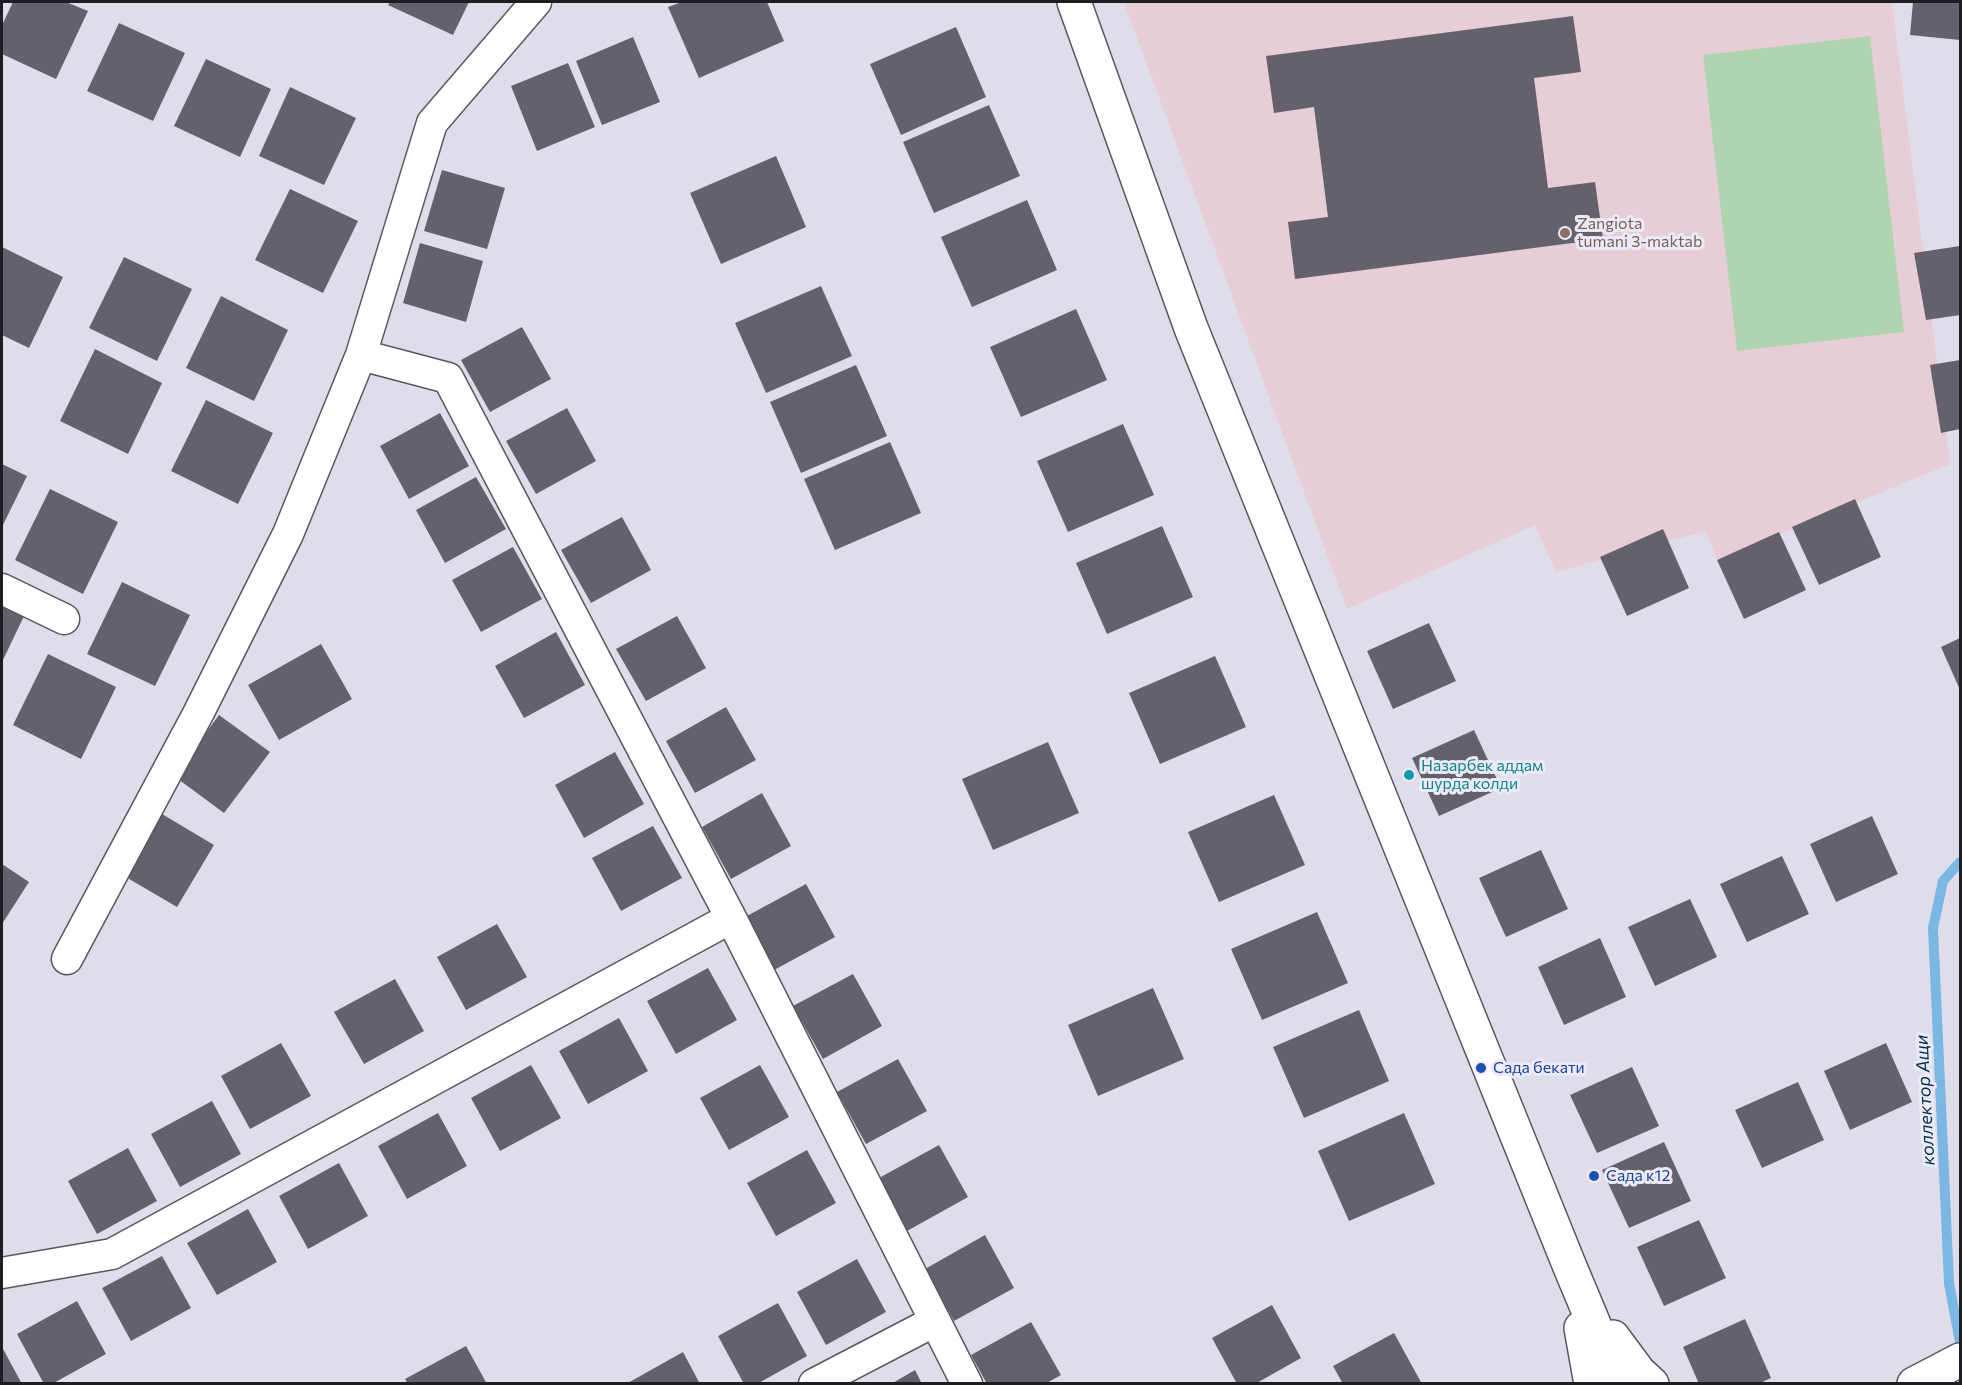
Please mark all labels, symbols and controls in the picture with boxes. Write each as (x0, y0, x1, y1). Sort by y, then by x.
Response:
place label: Zangiota tumani 3-maktab (1577, 214, 1702, 252)
marker: Zangiota tumani 3-maktab (1558, 226, 1572, 240)
place label: Назарбек аддам шурда колди (1421, 756, 1543, 794)
marker: Назарбек аддам шурда колди (1402, 768, 1416, 782)
water label: коллектор Ащи (1911, 1034, 1939, 1166)
place label: Сада бекати (1493, 1058, 1585, 1078)
marker: Сада бекати (1474, 1061, 1488, 1075)
place label: Сада к12 (1606, 1166, 1670, 1186)
marker: Сада к12 (1587, 1169, 1601, 1183)

